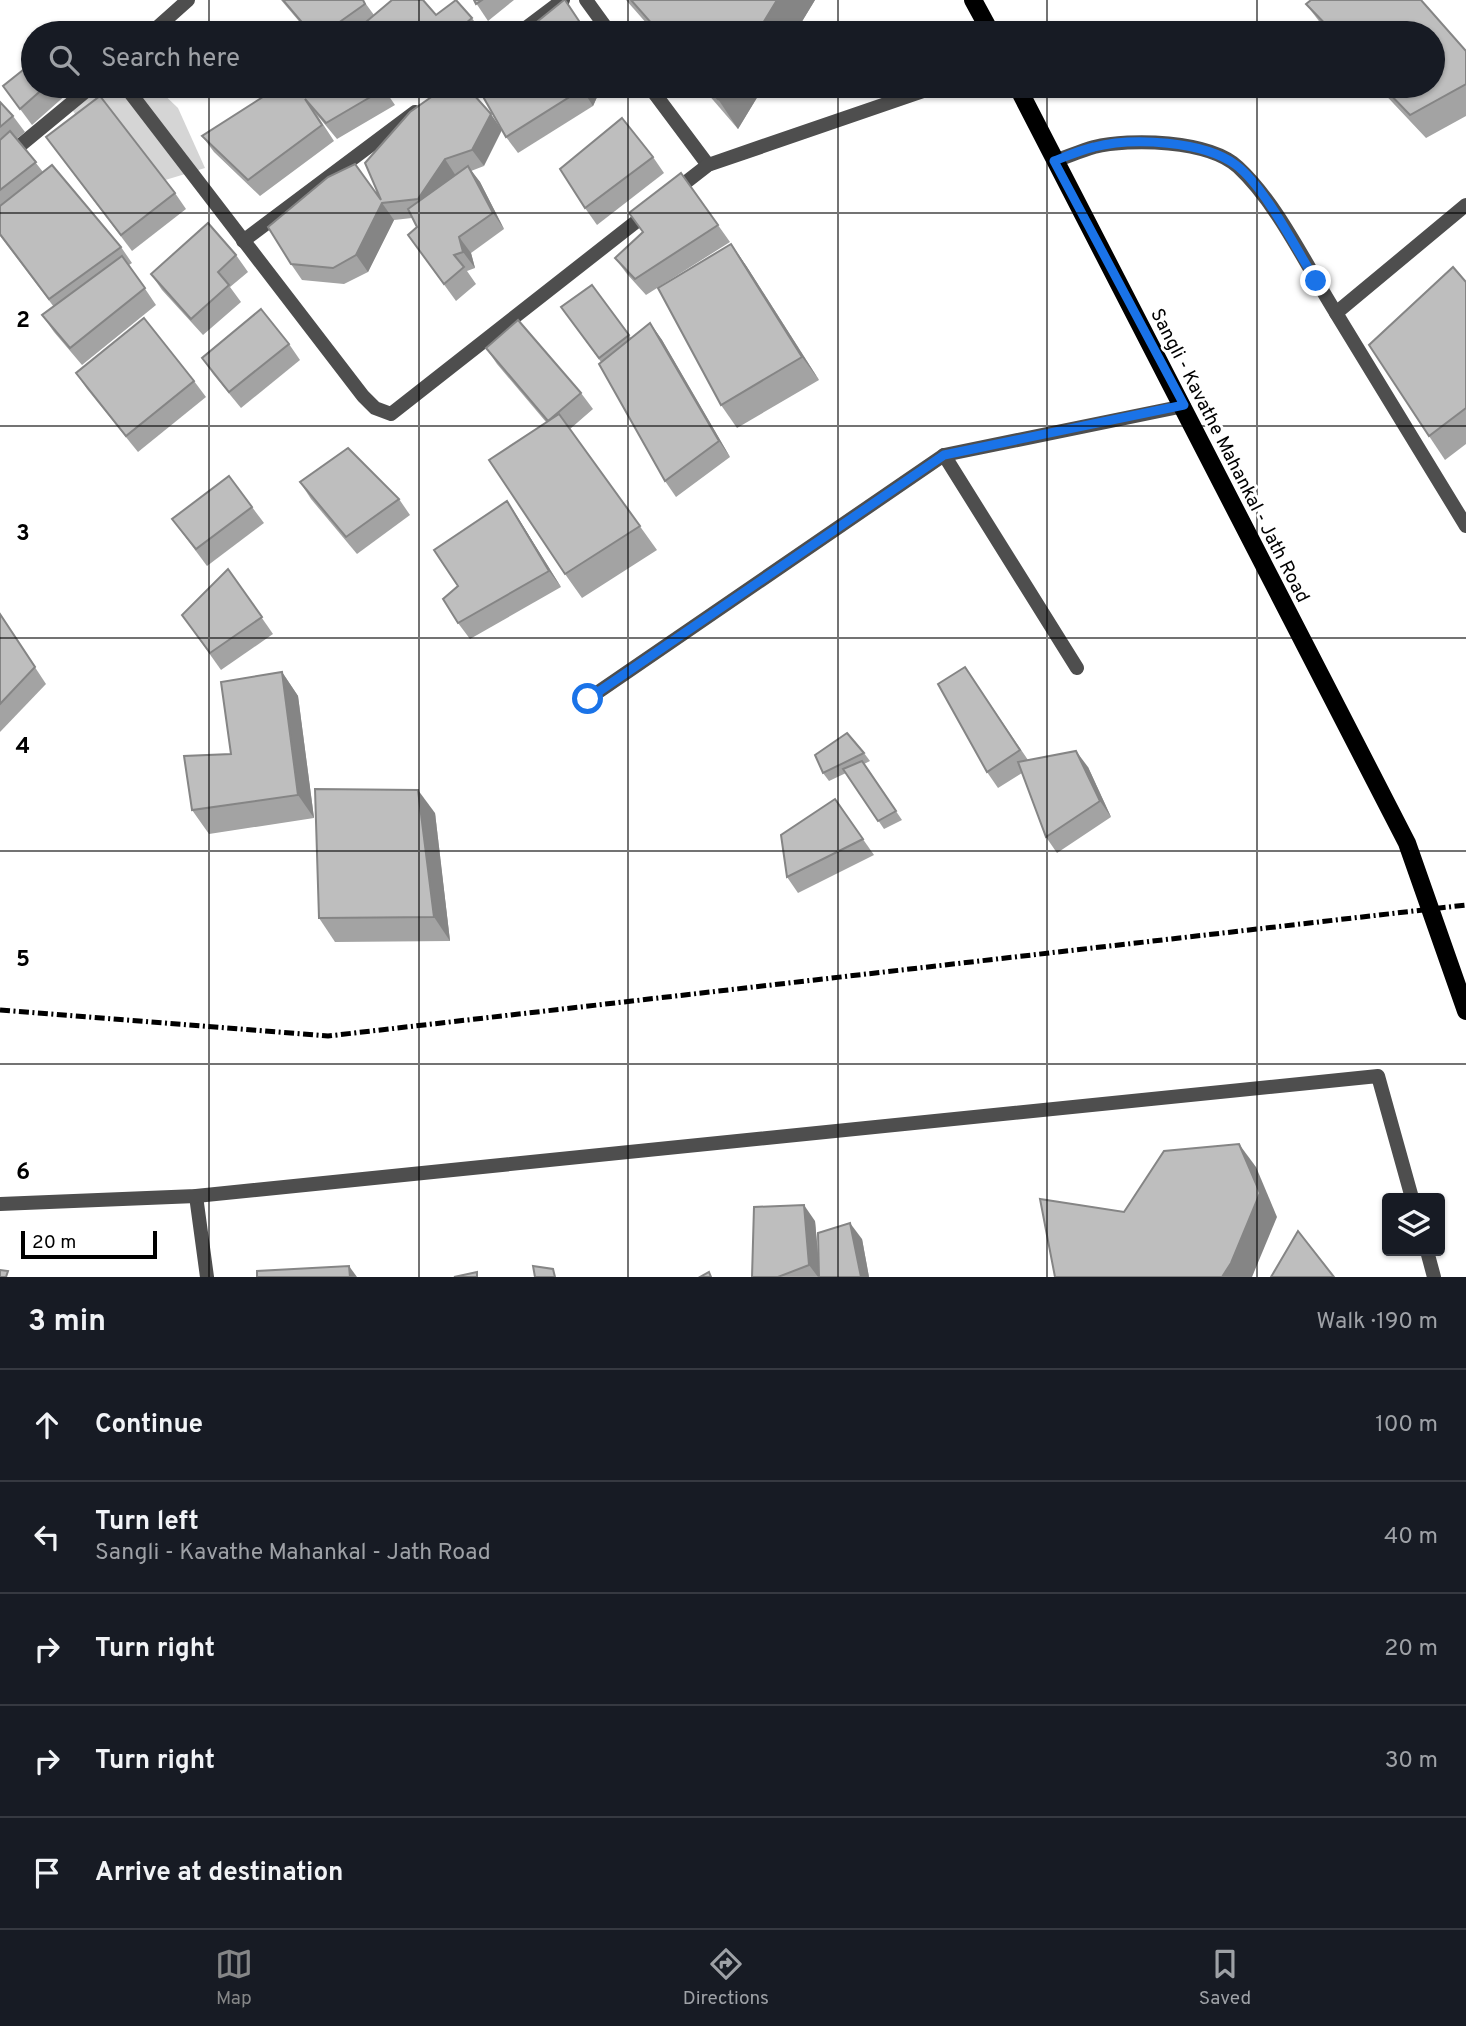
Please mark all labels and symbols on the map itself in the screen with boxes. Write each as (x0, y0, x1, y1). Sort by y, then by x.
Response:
route end (1300, 265, 1331, 296)
street label: Sangli - Kavathe Mahankal - Jath Road (1144, 305, 1314, 607)
text: 2 (16, 307, 30, 336)
text: 3 (16, 520, 30, 549)
route start (572, 683, 603, 714)
text: 4 (16, 733, 30, 762)
text: 5 (16, 946, 30, 975)
text: 6 (16, 1159, 30, 1188)
scale bar (21, 1228, 158, 1260)

